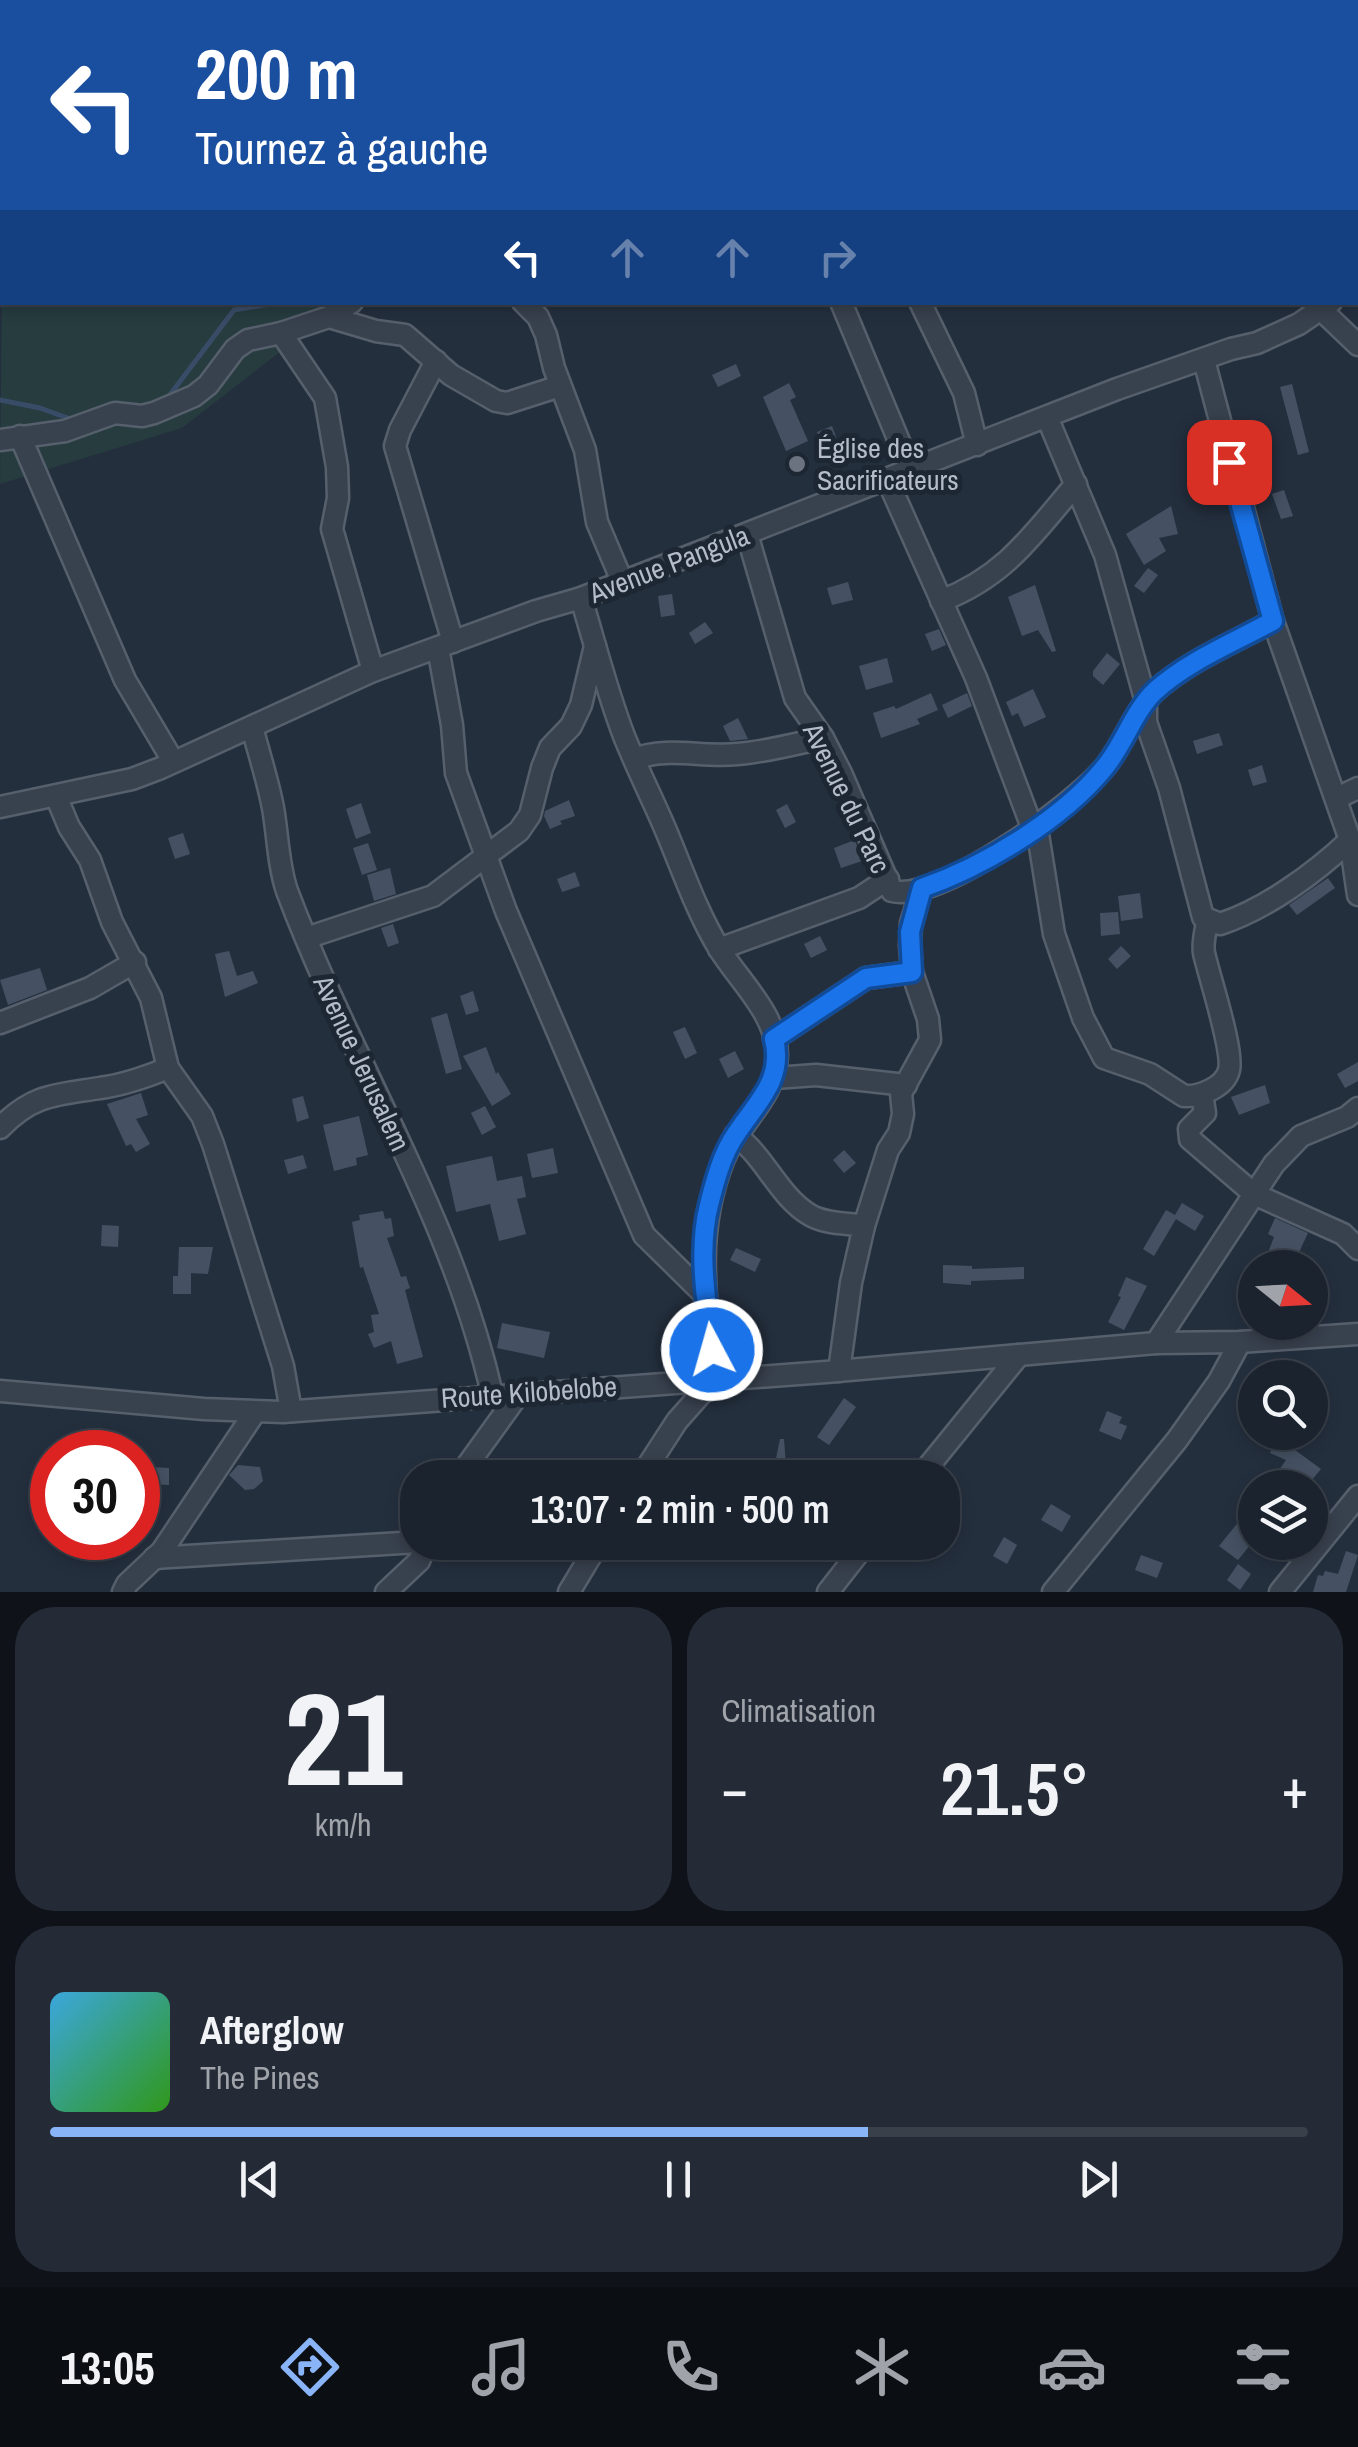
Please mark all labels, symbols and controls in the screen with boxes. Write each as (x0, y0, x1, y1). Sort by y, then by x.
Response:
text: 200 m (195, 27, 358, 121)
icon: left (30, 40, 160, 170)
text: Tournez à gauche (195, 117, 488, 178)
icon: left (495, 230, 550, 285)
icon: ahead (600, 230, 655, 285)
icon: ahead (705, 230, 760, 285)
icon: right (810, 230, 865, 285)
pin (1187, 420, 1272, 505)
place label: Église des Sacrificateurs (817, 429, 959, 499)
icon: arrive (1202, 435, 1257, 490)
marker: Église des Sacrificateurs (786, 453, 808, 475)
street label: Avenue Pangula (583, 516, 754, 612)
street label: Avenue du Parc (794, 716, 900, 880)
street label: Avenue Jerusalem (304, 968, 419, 1157)
north arrow (1238, 1250, 1328, 1340)
map controls (1238, 1250, 1328, 1560)
position arrow (660, 1298, 764, 1402)
button: search (1238, 1360, 1328, 1450)
street label: Route Kilobelobe (440, 1367, 618, 1417)
speed limit sign: 30 (30, 1430, 160, 1560)
button: layers (1238, 1470, 1328, 1560)
text: 13:07 · 2 min · 500 m (530, 1484, 830, 1535)
text: 21 (284, 1650, 403, 1826)
text: Climatisation (722, 1689, 876, 1732)
text: 21.5° (940, 1737, 1090, 1838)
text: − (722, 1751, 748, 1825)
text: + (1282, 1751, 1308, 1825)
text: km/h (315, 1803, 372, 1846)
text: Afterglow (200, 2005, 344, 2056)
text: The Pines (200, 2056, 320, 2099)
icon: previous (232, 2152, 287, 2207)
icon: pause (651, 2152, 706, 2207)
icon: next (1071, 2152, 1126, 2207)
icon: directions (275, 2332, 345, 2402)
icon: music (466, 2332, 536, 2402)
icon: phone (656, 2332, 726, 2402)
icon: climate (847, 2332, 917, 2402)
icon: car (1037, 2332, 1107, 2402)
icon: filters (1228, 2332, 1298, 2402)
text: 13:05 (60, 2337, 155, 2398)

